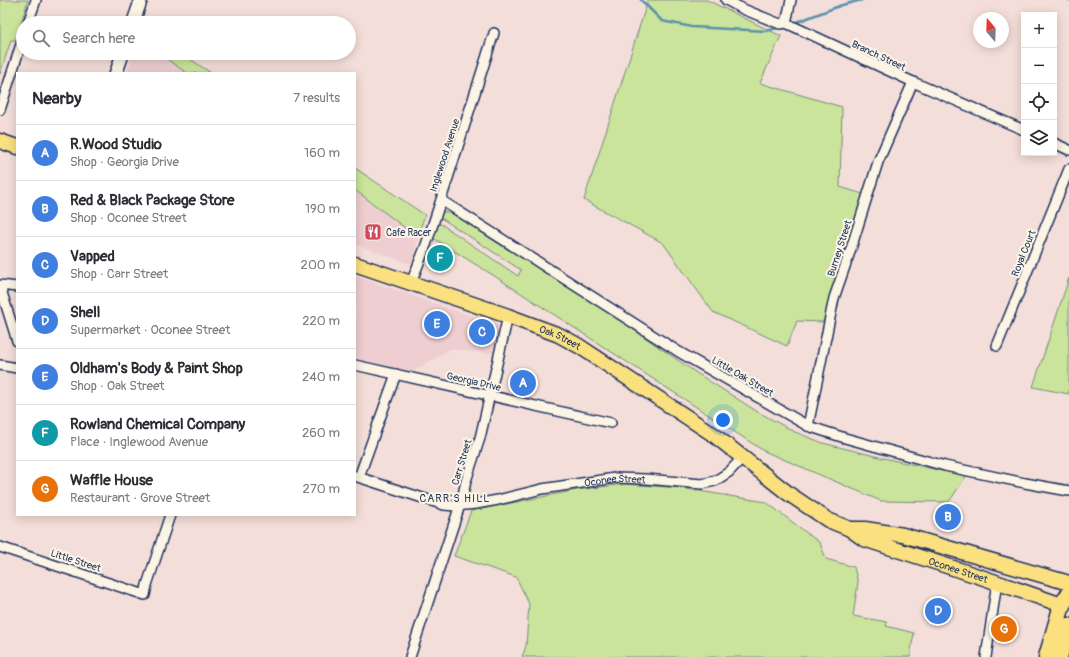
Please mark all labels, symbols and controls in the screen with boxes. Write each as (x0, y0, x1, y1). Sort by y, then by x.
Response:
north arrow (973, 12, 1009, 48)
map controls (1021, 12, 1057, 156)
button: + (1021, 12, 1057, 48)
search box (16, 16, 356, 60)
icon: search (30, 27, 52, 49)
text: Search here (62, 29, 135, 48)
street label: Branch Street (850, 38, 908, 74)
button: − (1021, 48, 1057, 84)
button: locate (1021, 84, 1057, 120)
text: Nearby (32, 88, 81, 109)
text: 7 results (293, 90, 340, 106)
street label: Inglewood Avenue (427, 117, 462, 193)
button: layers (1021, 120, 1057, 156)
text: R.Wood Studio (70, 135, 162, 154)
text: A (41, 145, 49, 161)
text: 160 m (304, 145, 340, 161)
text: Shop · Georgia Drive (70, 154, 179, 170)
text: Red & Black Package Store (70, 191, 235, 210)
text: B (41, 201, 49, 217)
text: 190 m (305, 201, 340, 217)
text: Shop · Oconee Street (70, 210, 187, 226)
street label: Burney Street (825, 218, 855, 278)
restaurant icon: Cafe Racer (363, 222, 383, 242)
place label: Cafe Racer (386, 227, 432, 239)
street label: Royal Court (1009, 228, 1039, 278)
pin: F (427, 243, 453, 273)
text: Vapped (70, 247, 115, 266)
text: C (41, 257, 49, 273)
text: 200 m (301, 257, 340, 273)
text: Shop · Carr Street (70, 266, 168, 282)
text: Shell (70, 303, 100, 322)
pin: E (424, 309, 450, 339)
text: D (41, 313, 49, 329)
text: 220 m (302, 313, 340, 329)
pin: C (469, 317, 495, 347)
text: Supermarket · Oconee Street (70, 322, 230, 338)
street label: Oak Street (538, 323, 583, 353)
street label: Little Oak Street (709, 354, 776, 400)
text: Oldham's Body & Paint Shop (70, 359, 243, 378)
pin: A (510, 368, 536, 398)
text: E (42, 369, 48, 385)
text: 240 m (302, 369, 340, 385)
street label: Georgia Drive (445, 370, 502, 394)
text: Shop · Oak Street (70, 378, 165, 394)
your location (713, 410, 733, 430)
text: Rowland Chemical Company (70, 415, 245, 434)
text: F (41, 425, 49, 441)
text: 260 m (302, 425, 340, 441)
text: Place · Inglewood Avenue (70, 434, 208, 450)
street label: Carr Street (449, 437, 475, 487)
text: Waffle House (70, 471, 153, 490)
street label: Oconee Street (584, 473, 647, 490)
text: G (41, 481, 49, 497)
text: 270 m (303, 481, 340, 497)
text: Restaurant · Grove Street (70, 490, 210, 506)
district label: CARR'S HILL (419, 492, 491, 505)
pin: B (935, 502, 961, 532)
street label: Little Street (49, 547, 103, 575)
street label: Oconee Street (927, 555, 990, 586)
pin: D (925, 596, 951, 626)
pin: G (991, 614, 1017, 644)

